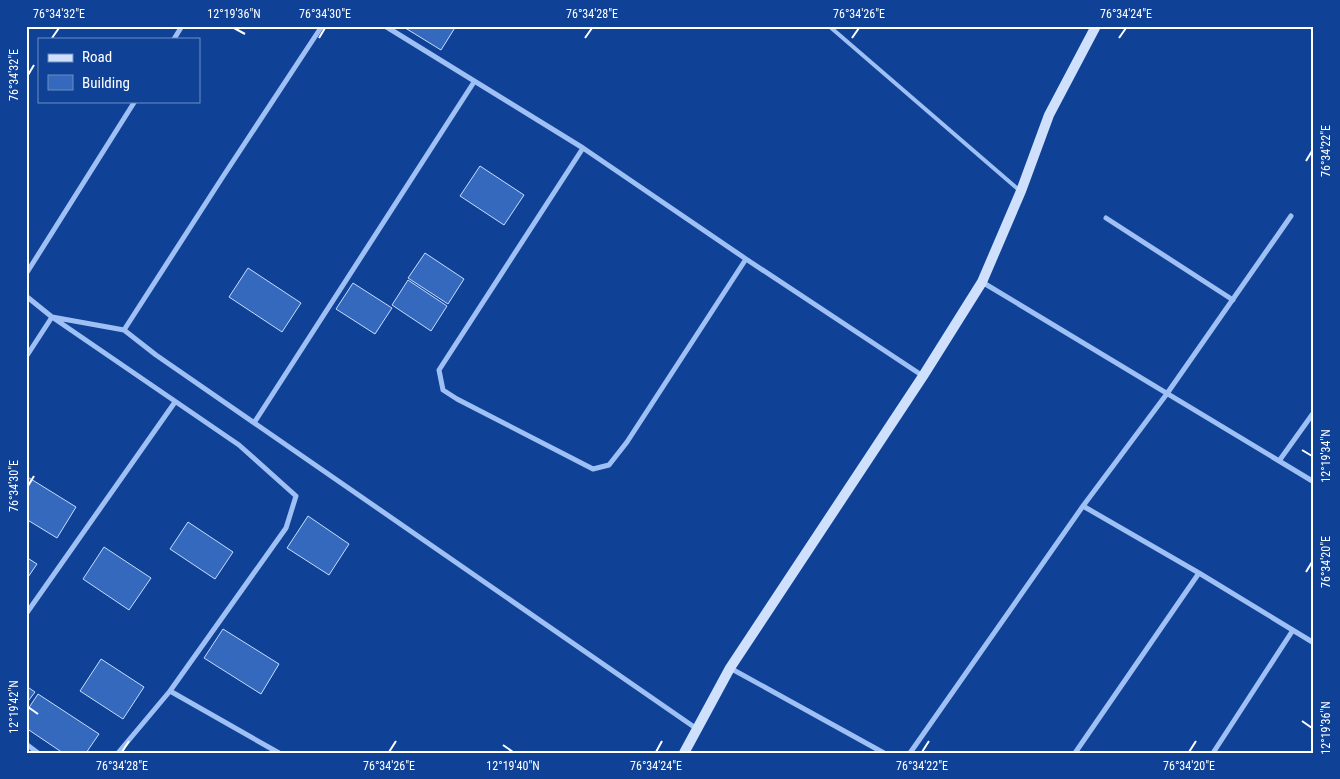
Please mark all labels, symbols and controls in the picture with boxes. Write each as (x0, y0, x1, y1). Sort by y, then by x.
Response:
text: 76°34'32"E (33, 7, 85, 21)
text: 12°19'36"N (207, 7, 261, 21)
text: 76°34'30"E (299, 7, 351, 21)
text: 76°34'28"E (566, 7, 618, 21)
text: 76°34'26"E (833, 7, 885, 21)
text: 76°34'24"E (1100, 7, 1152, 21)
legend (38, 38, 200, 102)
text: Road (82, 48, 112, 66)
text: 76°34'32"E (7, 49, 21, 101)
text: Building (82, 74, 130, 92)
text: 76°34'22"E (1319, 125, 1333, 177)
text: 12°19'34"N (1319, 429, 1333, 483)
text: 76°34'30"E (7, 460, 21, 512)
text: 76°34'20"E (1319, 536, 1333, 588)
text: 12°19'42"N (7, 680, 21, 734)
text: 12°19'36"N (1319, 701, 1333, 755)
text: 76°34'28"E (96, 759, 148, 773)
text: 76°34'26"E (363, 759, 415, 773)
text: 12°19'40"N (486, 759, 540, 773)
text: 76°34'24"E (630, 759, 682, 773)
text: 76°34'22"E (896, 759, 948, 773)
text: 76°34'20"E (1163, 759, 1215, 773)

